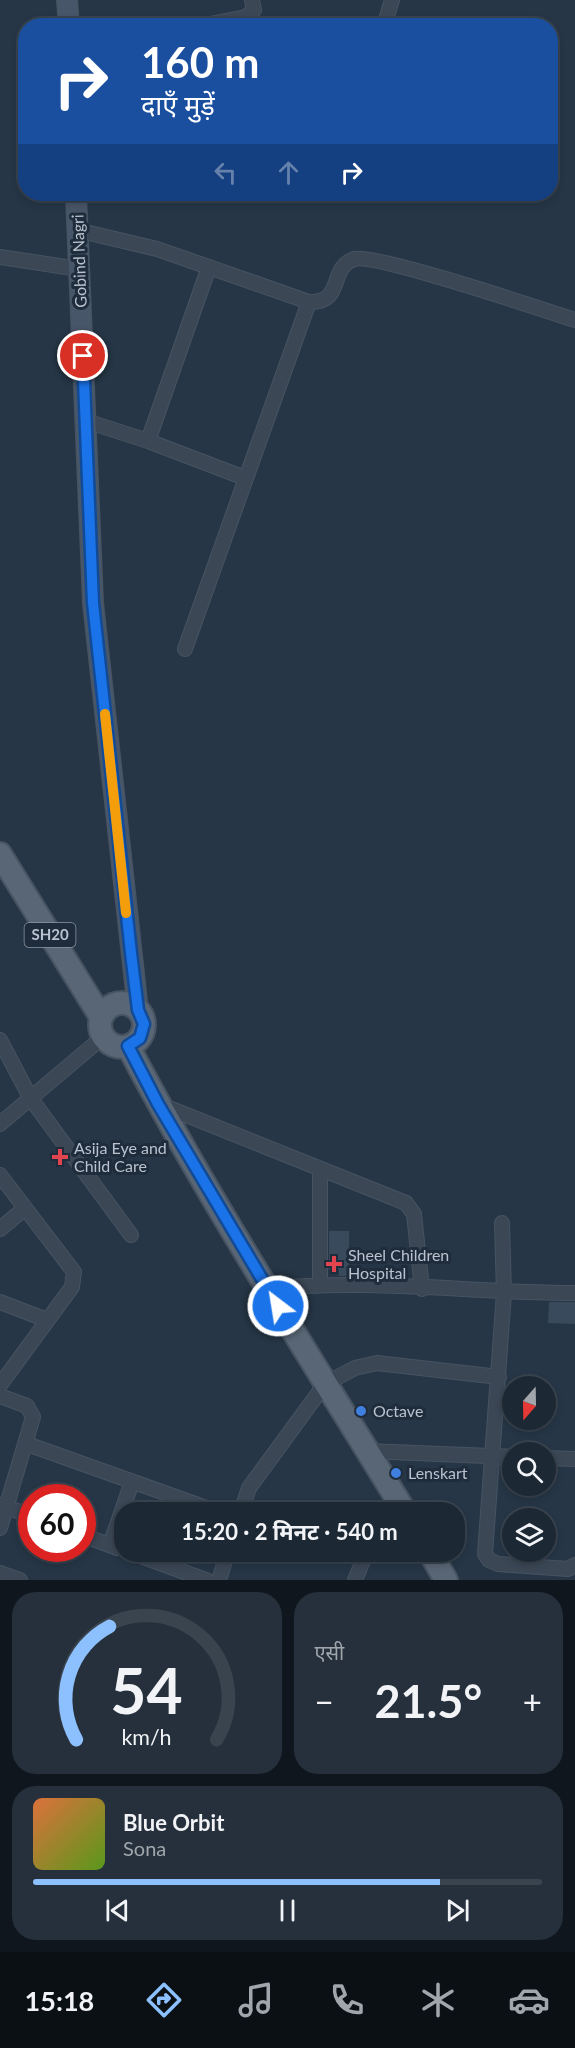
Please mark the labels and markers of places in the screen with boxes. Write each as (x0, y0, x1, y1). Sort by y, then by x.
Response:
pin (57, 330, 108, 381)
place label: Asija Eye and Child Care (74, 1138, 167, 1175)
marker: Asija Eye and Child Care (51, 1148, 69, 1166)
place label: Sheel Children Hospital (348, 1245, 449, 1282)
marker: Sheel Children Hospital (325, 1255, 343, 1273)
place label: Octave (373, 1401, 423, 1420)
marker: Octave (354, 1404, 368, 1418)
place label: Lenskart (408, 1463, 468, 1482)
marker: Lenskart (389, 1466, 403, 1480)

